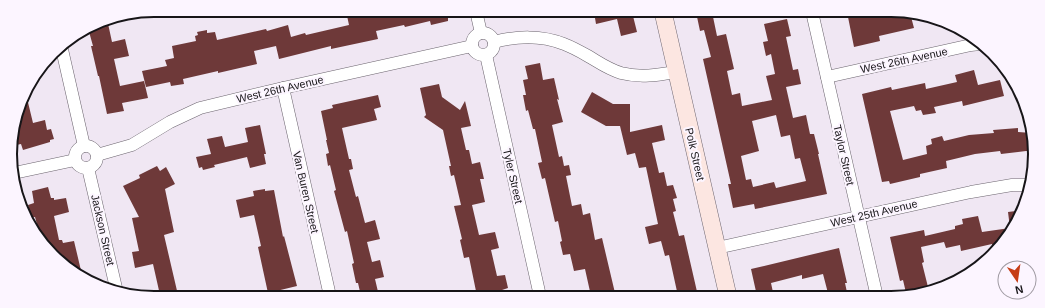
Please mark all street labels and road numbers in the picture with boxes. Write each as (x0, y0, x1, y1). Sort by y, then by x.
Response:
street label: West 26th Avenue (859, 45, 949, 75)
street label: West 26th Avenue (235, 73, 325, 105)
street label: Taylor Street (831, 124, 857, 186)
street label: Polk Street (683, 126, 707, 182)
street label: Tyler Street (501, 147, 525, 205)
street label: Van Buren Street (291, 150, 321, 234)
street label: Jackson Street (89, 193, 117, 267)
street label: West 25th Avenue (829, 197, 919, 229)

